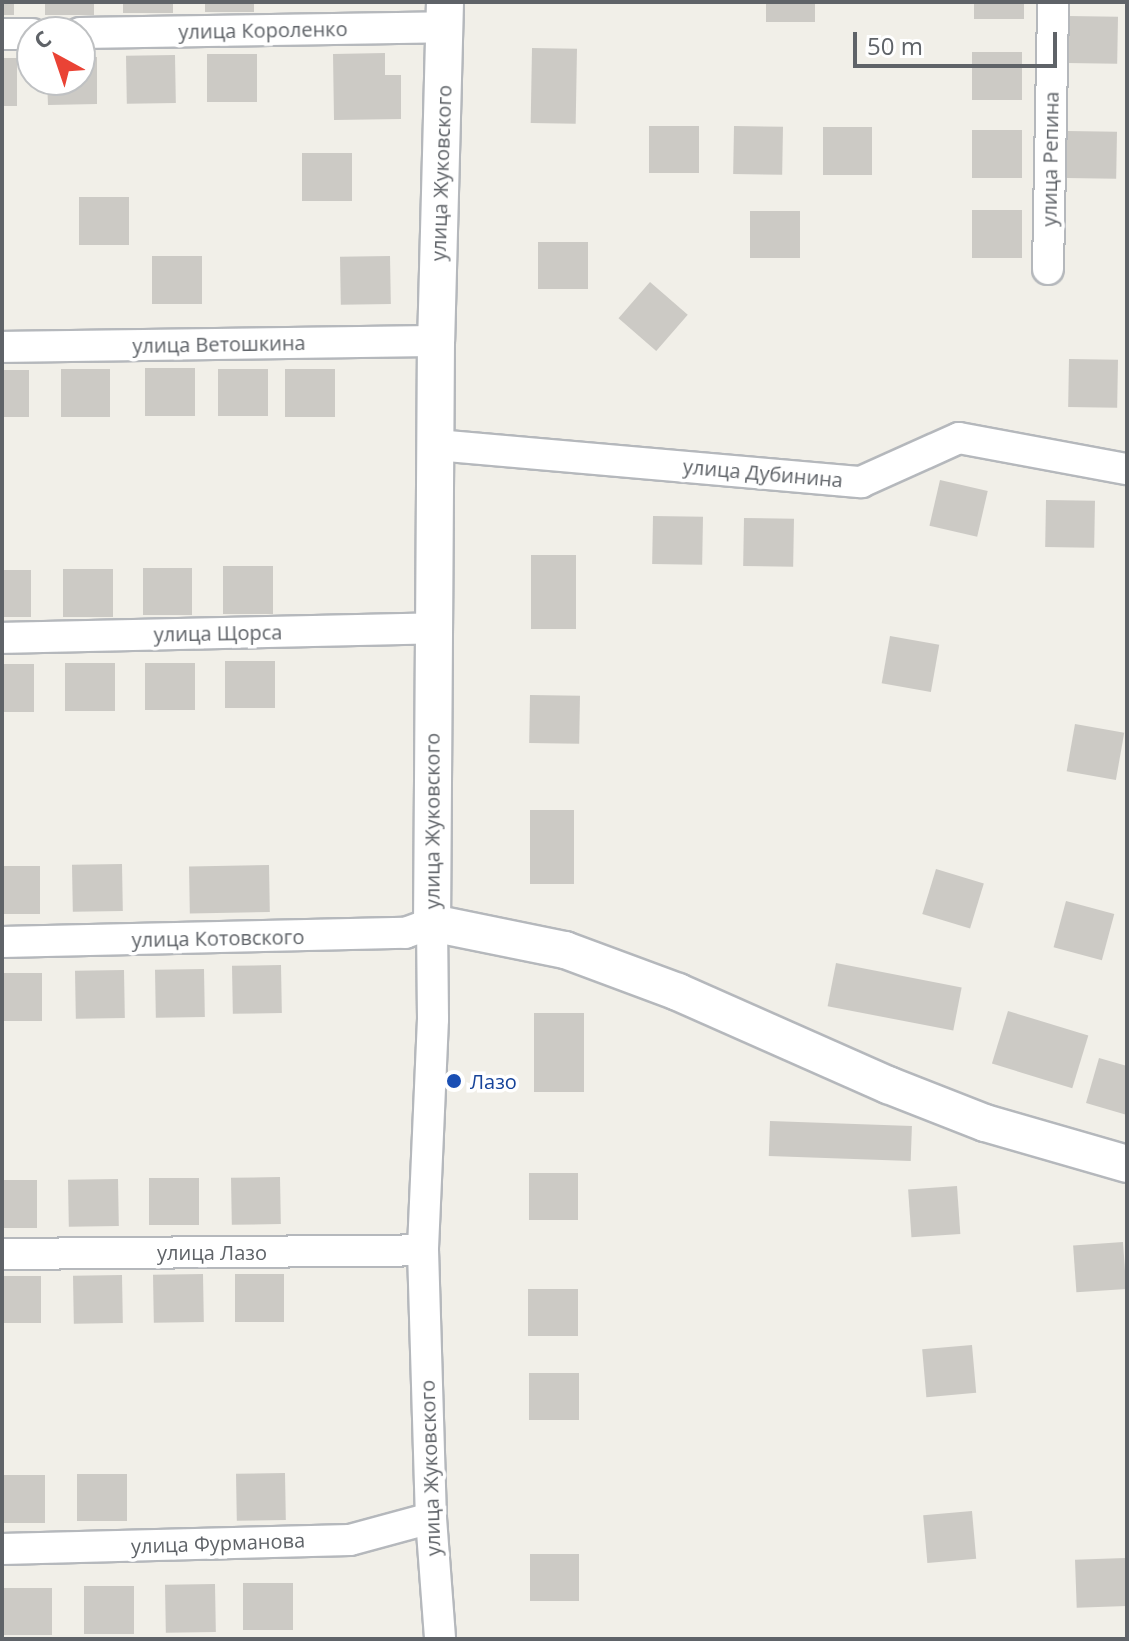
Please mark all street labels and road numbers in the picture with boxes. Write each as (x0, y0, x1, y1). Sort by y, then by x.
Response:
street label: улица Короленко (178, 17, 348, 43)
street label: улица Жуковского (426, 84, 456, 262)
street label: улица Репина (1037, 91, 1063, 227)
street label: улица Ветошкина (132, 330, 306, 358)
street label: улица Дубинина (682, 454, 844, 492)
street label: улица Щорса (153, 620, 283, 646)
street label: улица Жуковского (420, 733, 444, 909)
street label: улица Котовского (131, 924, 305, 952)
street label: улица Лазо (157, 1240, 267, 1264)
street label: улица Жуковского (415, 1379, 445, 1557)
street label: улица Фурманова (131, 1528, 305, 1558)

